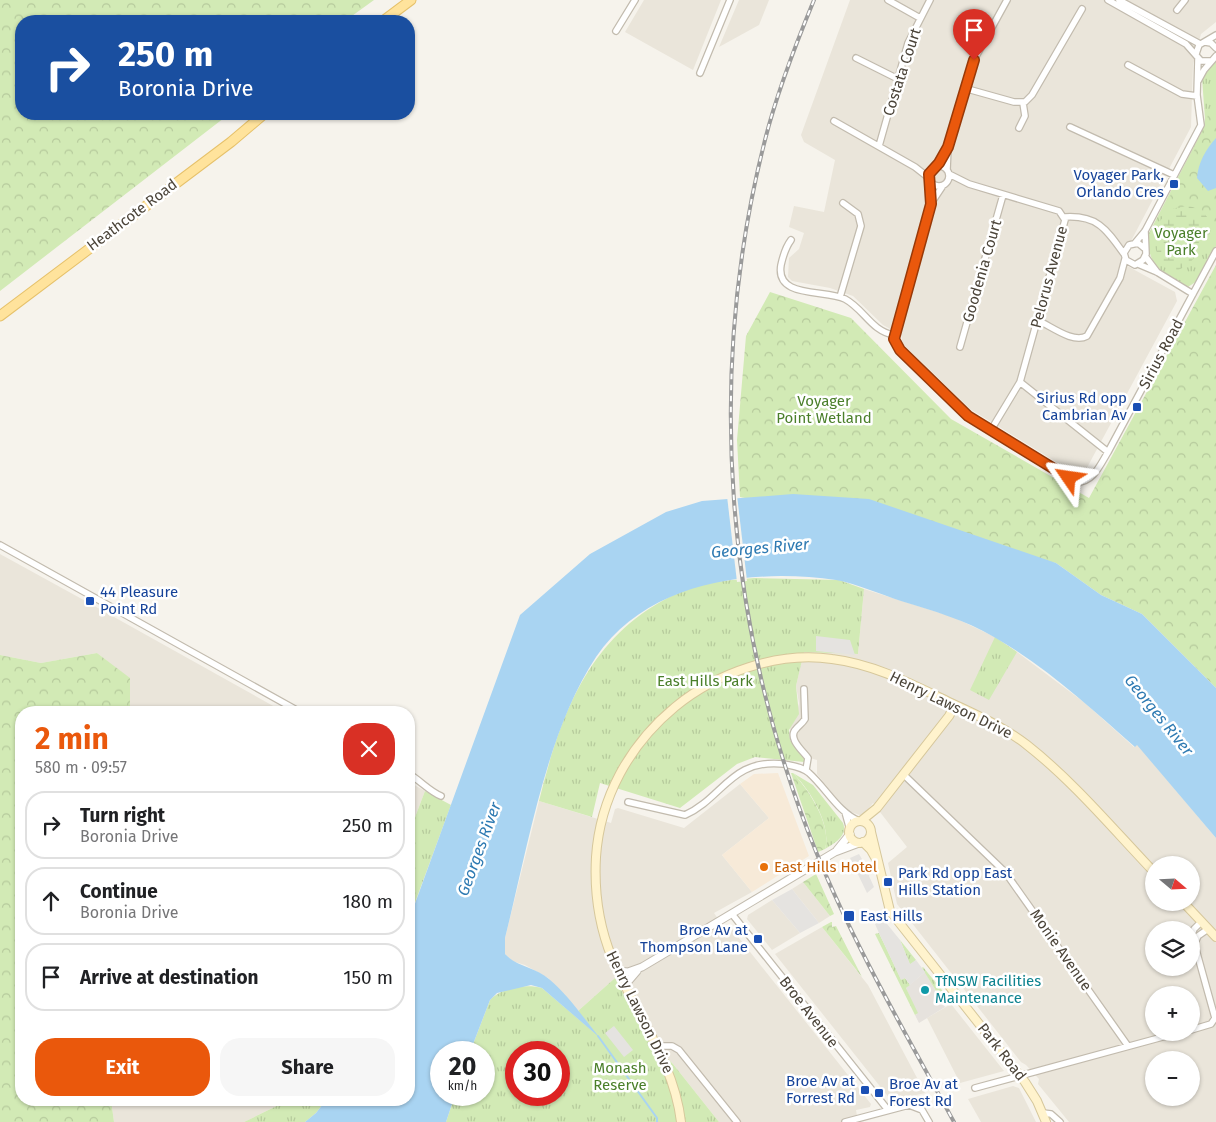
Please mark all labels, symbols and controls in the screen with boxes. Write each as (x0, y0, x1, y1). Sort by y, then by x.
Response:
pin (953, 9, 995, 60)
icon: arrive (960, 16, 988, 44)
street label: Costata Court (879, 25, 925, 118)
text: 250 m (118, 33, 213, 75)
icon: right (35, 35, 100, 100)
text: Boronia Drive (118, 75, 253, 102)
place label: Voyager Park, Orlando Cres (1074, 166, 1164, 201)
street label: Heathcote Road (83, 175, 181, 255)
marker: Voyager Park, Orlando Cres (1168, 178, 1180, 190)
street label: Goodenia Court (959, 217, 1005, 324)
street label: Pelorus Avenue (1027, 224, 1071, 330)
park label: Voyager Park (1154, 224, 1208, 259)
street label: Sirius Road (1135, 316, 1187, 392)
place label: Sirius Rd opp Cambrian Av (1036, 389, 1128, 424)
park label: Voyager Point Wetland (776, 392, 872, 427)
marker: Sirius Rd opp Cambrian Av (1131, 401, 1143, 413)
position arrow (1042, 451, 1094, 503)
water label: Georges River (710, 534, 811, 562)
place label: 44 Pleasure Point Rd (100, 583, 178, 618)
marker: 44 Pleasure Point Rd (84, 595, 96, 607)
street label: Henry Lawson Drive (887, 667, 1015, 743)
water label: Georges River (1121, 671, 1198, 760)
park label: East Hills Park (657, 672, 753, 690)
text: 2 min (35, 721, 109, 757)
button: close (343, 723, 395, 775)
text: 580 m · 09:57 (35, 758, 127, 777)
water label: Georges River (453, 799, 505, 898)
text: Turn right (80, 804, 165, 827)
icon: right (37, 811, 65, 839)
text: 250 m (342, 814, 393, 837)
text: Boronia Drive (80, 827, 178, 846)
north arrow (1145, 856, 1200, 911)
map controls (1145, 856, 1200, 1106)
place label: East Hills Hotel (774, 858, 878, 876)
marker: East Hills Hotel (758, 861, 770, 873)
place label: Park Rd opp East Hills Station (898, 864, 1013, 899)
marker: Park Rd opp East Hills Station (882, 876, 894, 888)
text: Continue (80, 880, 158, 903)
icon: ahead (37, 887, 65, 915)
text: 180 m (342, 890, 393, 913)
text: Boronia Drive (80, 903, 178, 922)
street label: Monie Avenue (1026, 906, 1096, 994)
place label: East Hills (860, 907, 922, 925)
marker: East Hills (842, 909, 856, 923)
place label: Broe Av at Thompson Lane (640, 921, 749, 956)
button: layers (1145, 921, 1200, 976)
marker: Broe Av at Thompson Lane (752, 933, 764, 945)
street label: Henry Lawson Drive (602, 948, 678, 1076)
icon: arrive (37, 963, 65, 991)
text: Arrive at destination (80, 966, 259, 989)
text: 150 m (343, 966, 393, 989)
place label: TfNSW Facilities Maintenance (935, 972, 1041, 1007)
street label: Broe Avenue (776, 973, 842, 1051)
marker: TfNSW Facilities Maintenance (919, 984, 931, 996)
button: + (1145, 986, 1200, 1041)
street label: Park Road (974, 1020, 1030, 1084)
button: Exit (35, 1038, 210, 1096)
button: Share (220, 1038, 395, 1096)
speed limit sign: 30 (505, 1041, 570, 1106)
button: − (1145, 1051, 1200, 1106)
text: 20 (449, 1052, 476, 1082)
park label: Monash Reserve (593, 1059, 647, 1094)
place label: Broe Av at Forrest Rd (786, 1072, 856, 1107)
place label: Broe Av at Forest Rd (889, 1075, 958, 1110)
text: km/h (448, 1079, 477, 1093)
marker: Broe Av at Forrest Rd (859, 1084, 871, 1096)
marker: Broe Av at Forest Rd (873, 1087, 885, 1099)

